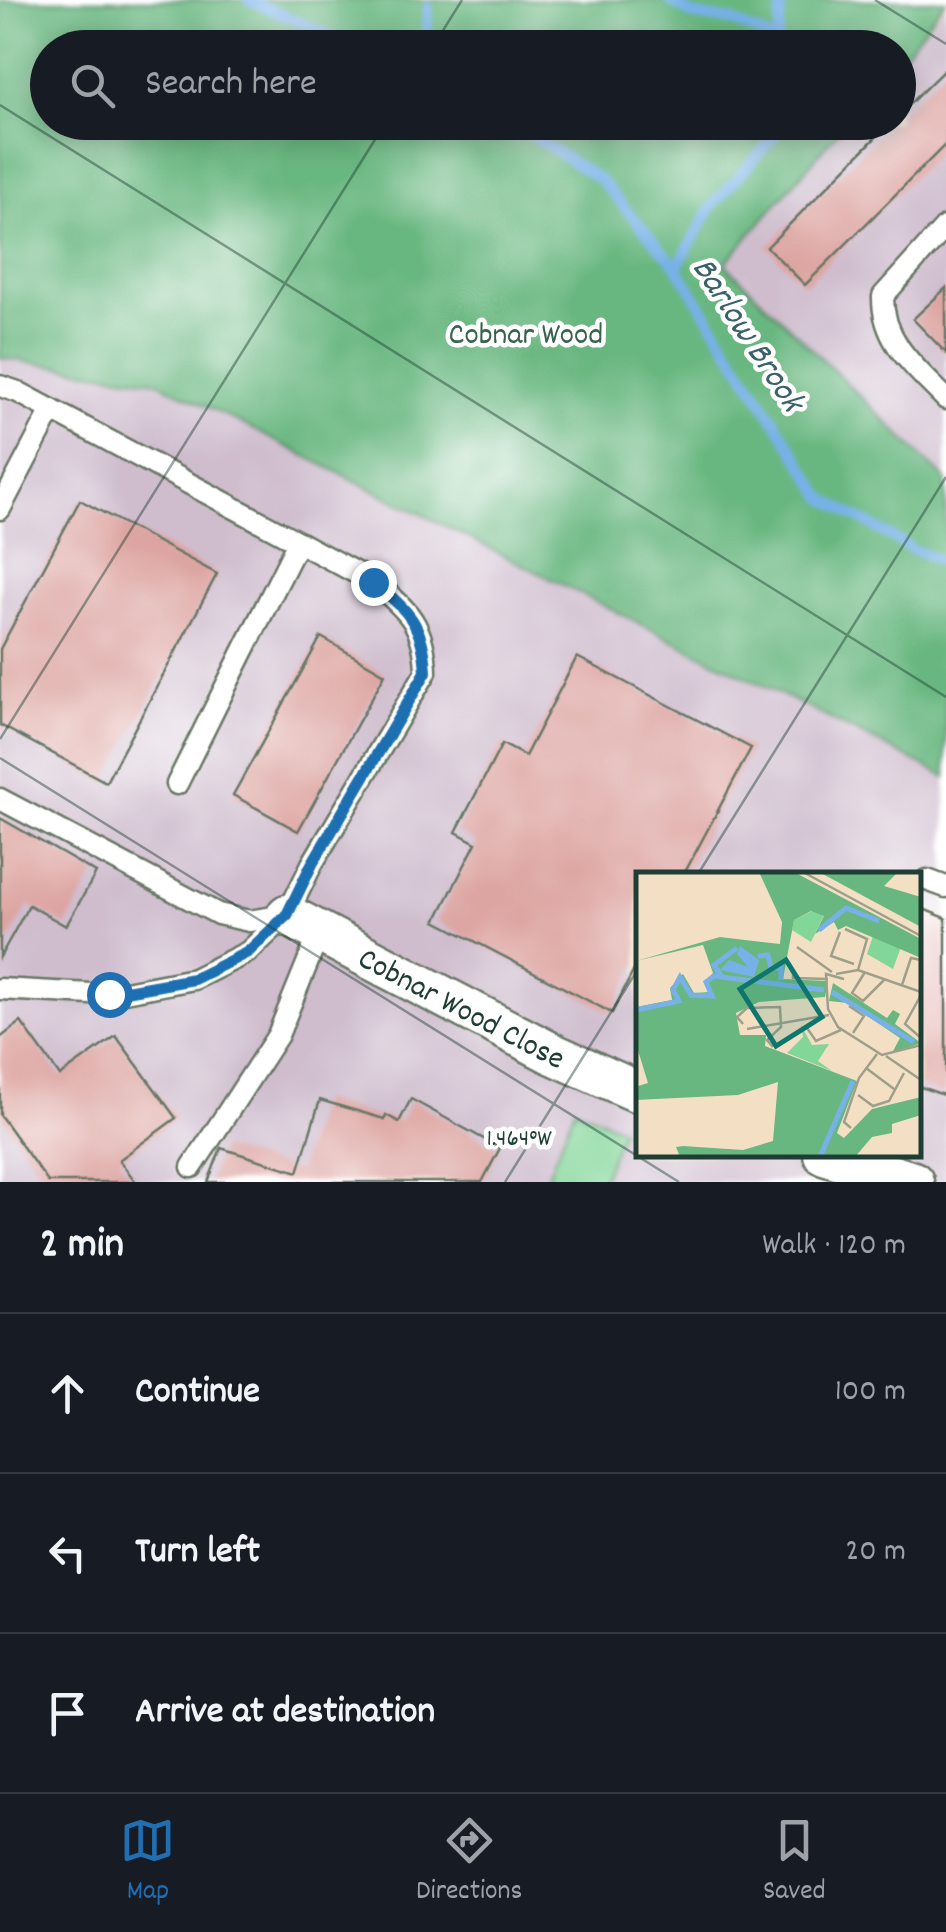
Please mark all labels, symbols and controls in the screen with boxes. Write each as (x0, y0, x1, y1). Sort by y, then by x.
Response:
search box (30, 30, 916, 140)
icon: search (65, 58, 120, 113)
text: Search here (145, 58, 317, 113)
water label: Barlow Brook (677, 249, 817, 426)
park label: Cobnar Wood (449, 314, 603, 360)
route end (351, 560, 397, 606)
inset map (636, 872, 921, 1157)
street label: Cobnar Wood Close (349, 938, 571, 1084)
route start (87, 972, 133, 1018)
text: 1.464°W (486, 1122, 552, 1158)
text: 2 min (40, 1217, 124, 1277)
text: Walk · 120 m (762, 1224, 906, 1270)
icon: ahead (40, 1366, 95, 1421)
text: Continue (135, 1366, 260, 1421)
text: 100 m (835, 1370, 906, 1416)
icon: left (40, 1526, 95, 1581)
text: Turn left (135, 1526, 260, 1581)
text: 20 m (845, 1530, 906, 1576)
icon: arrive (40, 1686, 95, 1741)
text: Arrive at destination (135, 1686, 435, 1741)
tab: Map (120, 1813, 175, 1913)
tab: Directions (416, 1813, 522, 1913)
tab: Saved (763, 1813, 826, 1913)

